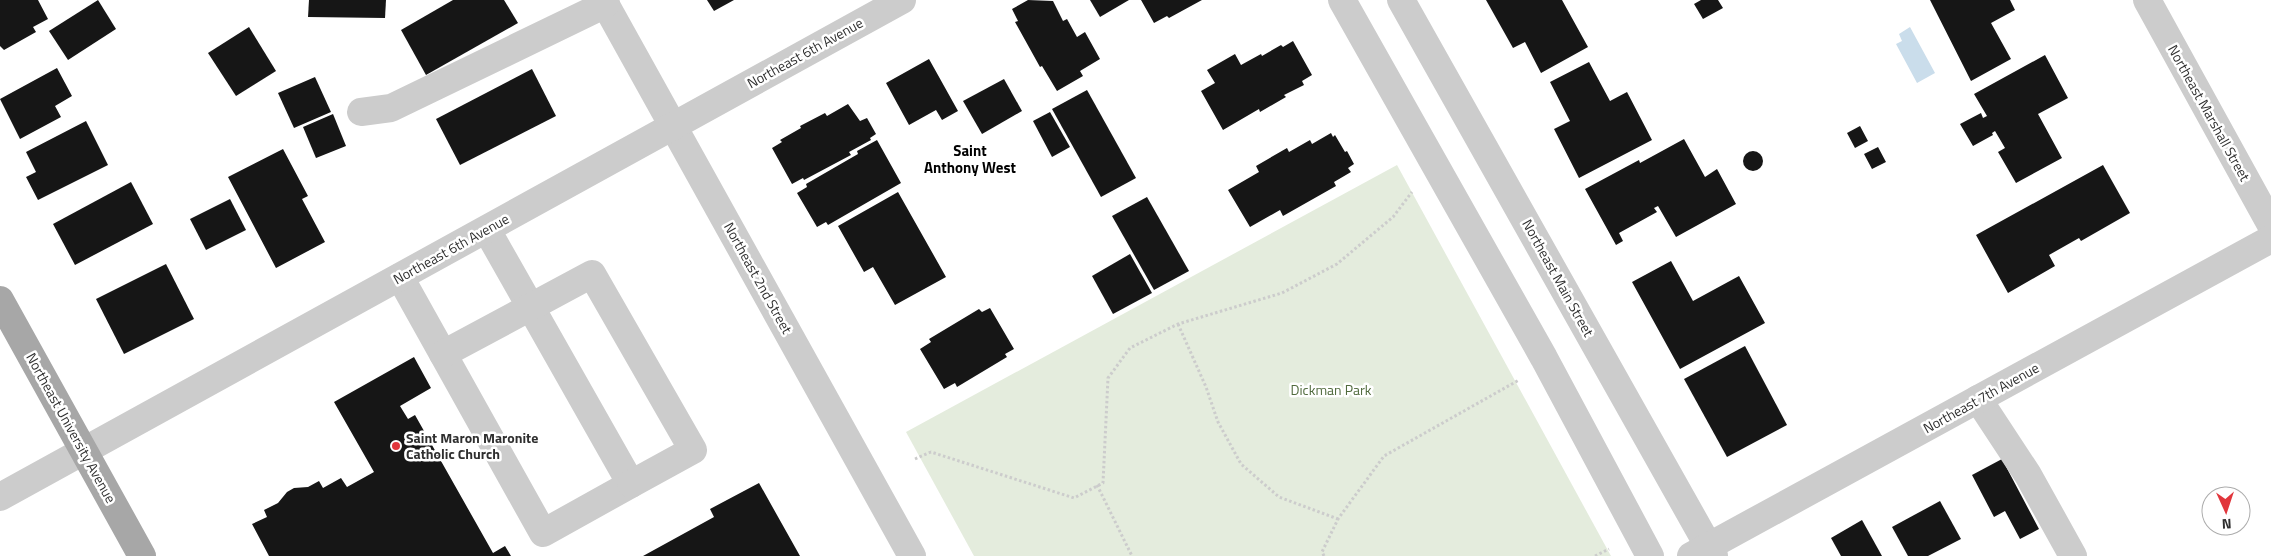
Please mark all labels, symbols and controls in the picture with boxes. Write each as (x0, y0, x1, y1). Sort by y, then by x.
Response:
street label: Northeast 6th Avenue (743, 12, 867, 93)
street label: Northeast Marshall Street (2163, 41, 2256, 185)
district label: Saint Anthony West (924, 139, 1017, 179)
street label: Northeast 6th Avenue (389, 208, 513, 289)
street label: Northeast Main Street (1517, 215, 1599, 340)
street label: Northeast 2nd Street (719, 218, 798, 337)
street label: Northeast University Avenue (21, 349, 122, 507)
street label: Northeast 7th Avenue (1919, 357, 2043, 438)
park label: Dickman Park (1290, 379, 1372, 400)
place label: Saint Maron Maronite Catholic Church (406, 427, 538, 464)
marker: Saint Maron Maronite Catholic Church (390, 440, 402, 452)
north arrow (2201, 486, 2251, 536)
text: N (2221, 514, 2232, 535)

